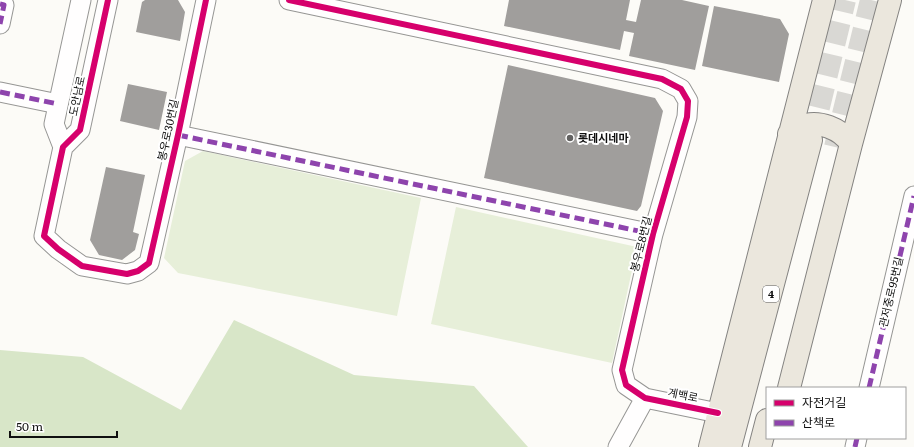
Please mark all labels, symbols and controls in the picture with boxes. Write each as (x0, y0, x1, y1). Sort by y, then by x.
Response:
street label: 도안남로 (64, 74, 88, 117)
street label: 봉우로30번길 (153, 97, 181, 162)
place label: 롯데시네마 (578, 129, 629, 145)
marker: 롯데시네마 (565, 133, 575, 143)
street label: 봉우로8번길 (625, 214, 655, 273)
street label: 관저중로95번길 (874, 255, 906, 329)
road number: 4 (763, 286, 779, 302)
street label: 계백로 (667, 383, 700, 405)
legend (766, 387, 906, 439)
text: 자전거길 (802, 393, 846, 411)
scale bar (10, 413, 117, 439)
text: 산책로 (802, 413, 835, 431)
text: 50 m (16, 417, 43, 435)

